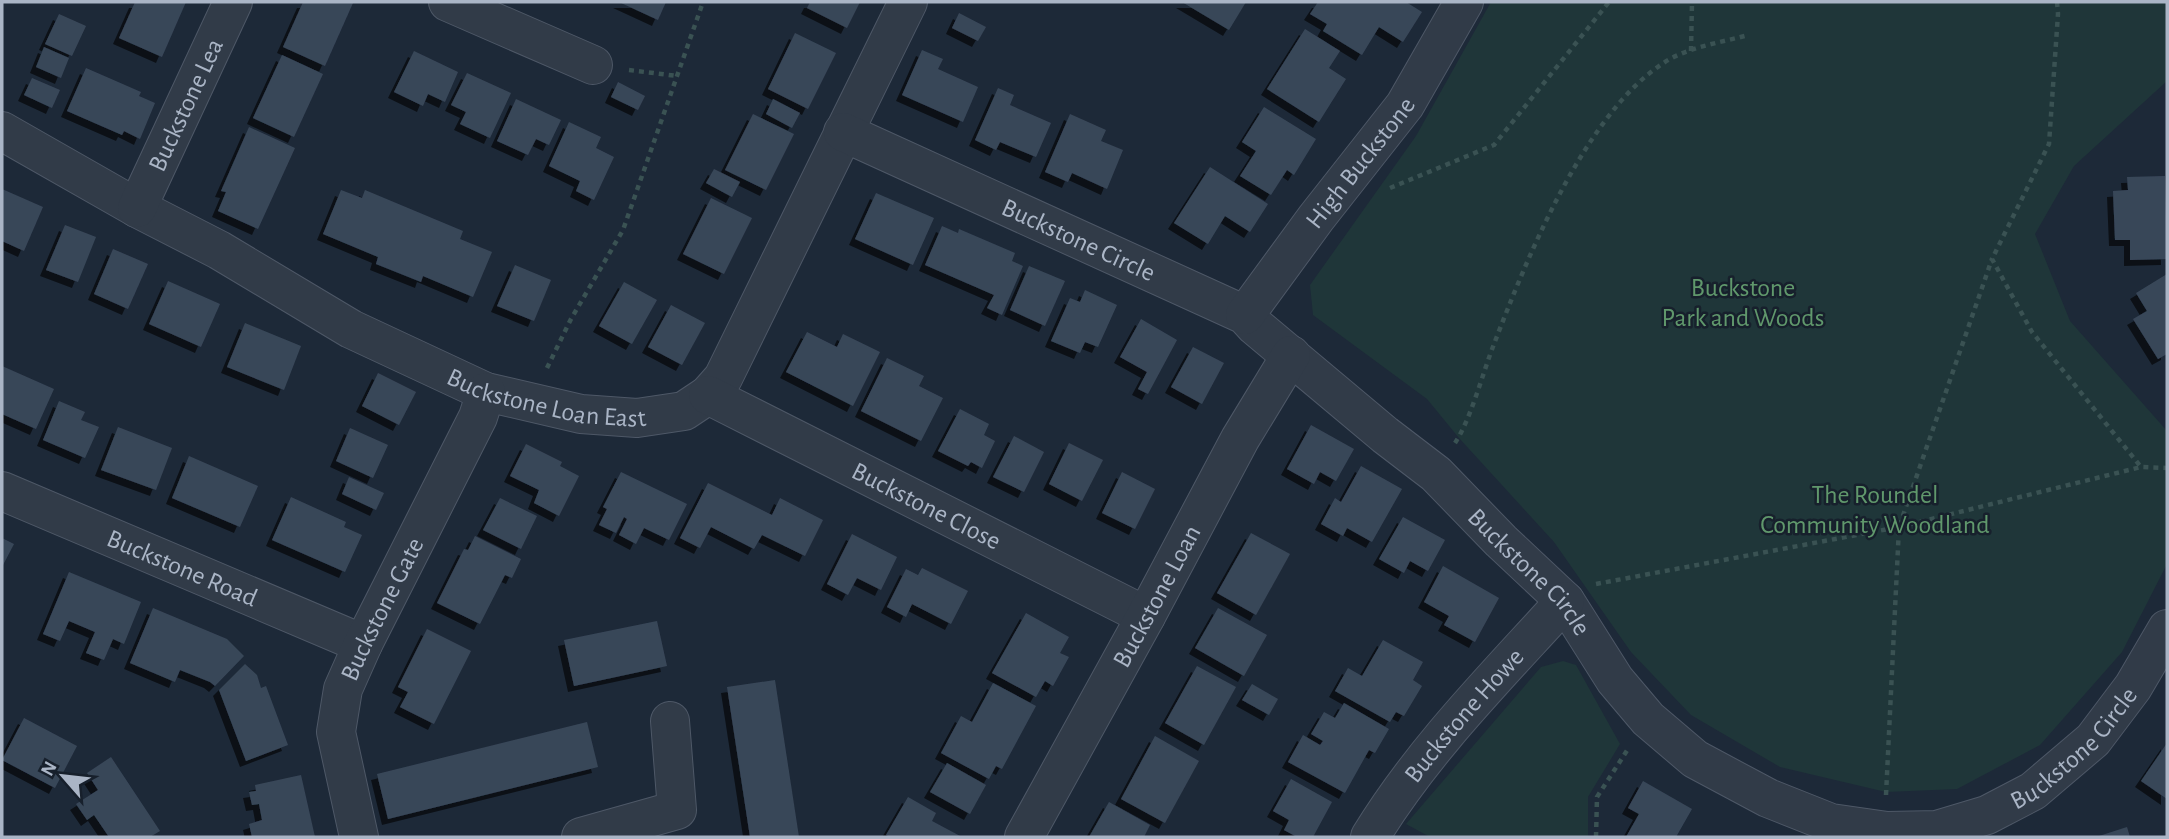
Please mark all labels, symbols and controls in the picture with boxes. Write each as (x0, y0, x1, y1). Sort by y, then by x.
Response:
street label: Buckstone Lea (144, 35, 228, 176)
street label: High Buckstone (1301, 93, 1420, 234)
street label: Buckstone Circle (998, 194, 1159, 286)
park label: Buckstone Park and Woods (1662, 275, 1824, 331)
street label: Buckstone Loan East (443, 364, 648, 432)
street label: Buckstone Close (848, 458, 1005, 555)
park label: The Roundel Community Woodland (1760, 482, 1990, 538)
street label: Buckstone Circle (1463, 504, 1595, 640)
street label: Buckstone Loan (1108, 521, 1206, 672)
street label: Buckstone Road (103, 525, 261, 612)
street label: Buckstone Gate (336, 534, 429, 685)
street label: Buckstone Howe (1400, 644, 1529, 787)
street label: Buckstone Circle (2006, 682, 2142, 814)
north arrow (28, 741, 98, 811)
text: N (38, 758, 61, 779)

